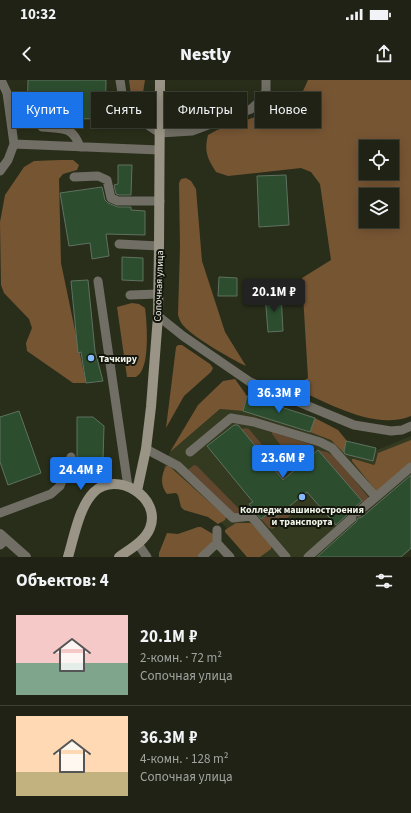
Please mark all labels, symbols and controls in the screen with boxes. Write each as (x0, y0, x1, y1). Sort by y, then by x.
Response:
text: 10:32 (20, 4, 56, 25)
text: Nestly (180, 42, 231, 67)
icon: back (16, 43, 38, 65)
icon: share (373, 43, 395, 65)
chip: Купить (12, 92, 83, 128)
chip: Снять (91, 92, 156, 128)
chip: Фильтры (164, 92, 247, 128)
chip: Новое (255, 92, 321, 128)
map controls (359, 140, 399, 228)
button: locate (359, 140, 399, 180)
button: layers (359, 188, 399, 228)
street label: Сопочная улица (151, 250, 167, 322)
pin: 20.1M ₽ (237, 279, 311, 313)
text: 20.1M ₽ (252, 283, 296, 301)
place label: Тачкиру (99, 352, 138, 366)
marker: Тачкиру (86, 353, 96, 363)
pin: 36.3M ₽ (242, 380, 316, 414)
text: 36.3M ₽ (257, 384, 301, 402)
pin: 23.6M ₽ (246, 445, 320, 479)
text: 23.6M ₽ (261, 449, 305, 467)
pin: 24.4M ₽ (44, 457, 118, 491)
text: 24.4M ₽ (59, 461, 103, 479)
marker: Колледж машиностроения и транспорта (297, 492, 307, 502)
place label: Колледж машиностроения и транспорта (240, 503, 364, 529)
text: Объектов: 4 (16, 569, 109, 593)
icon: filters (373, 570, 395, 592)
text: 20.1M ₽ (140, 625, 197, 649)
icon: home (48, 631, 96, 679)
text: 2-комн. · 72 m² (140, 649, 222, 667)
text: Сопочная улица (140, 667, 233, 685)
text: 36.3M ₽ (140, 726, 197, 750)
icon: home (48, 732, 96, 780)
text: 4-комн. · 128 m² (140, 750, 229, 768)
text: Сопочная улица (140, 768, 233, 786)

